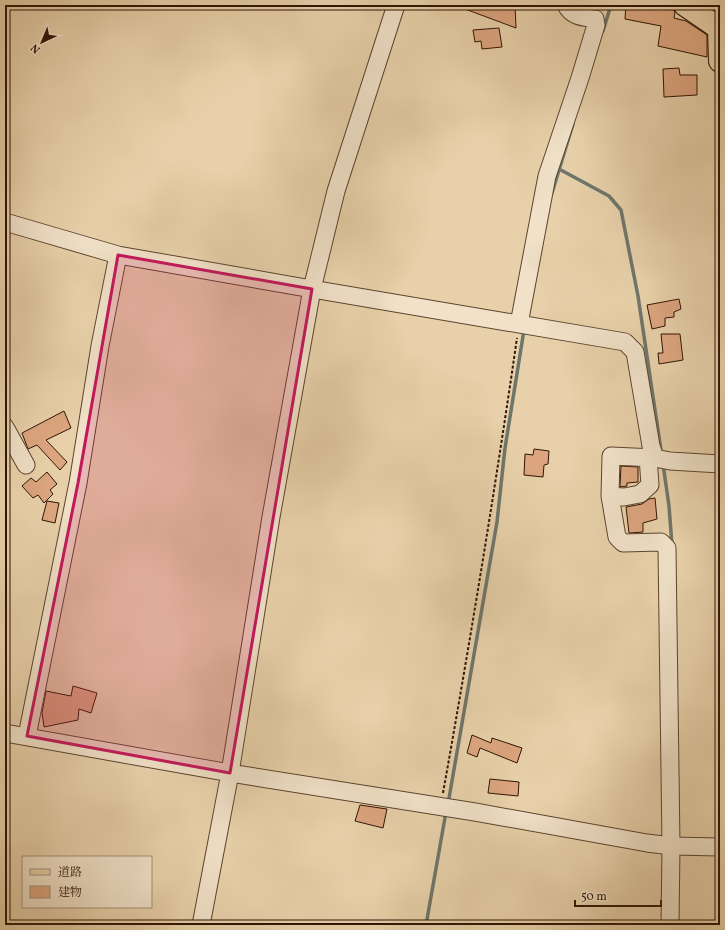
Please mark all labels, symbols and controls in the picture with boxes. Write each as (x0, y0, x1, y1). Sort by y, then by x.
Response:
north arrow (22, 22, 62, 62)
text: N (28, 40, 44, 56)
legend (22, 856, 152, 908)
text: 道路 (58, 865, 82, 881)
scale bar (575, 882, 661, 908)
text: 建物 (58, 885, 82, 901)
text: 50 m (581, 889, 607, 905)

